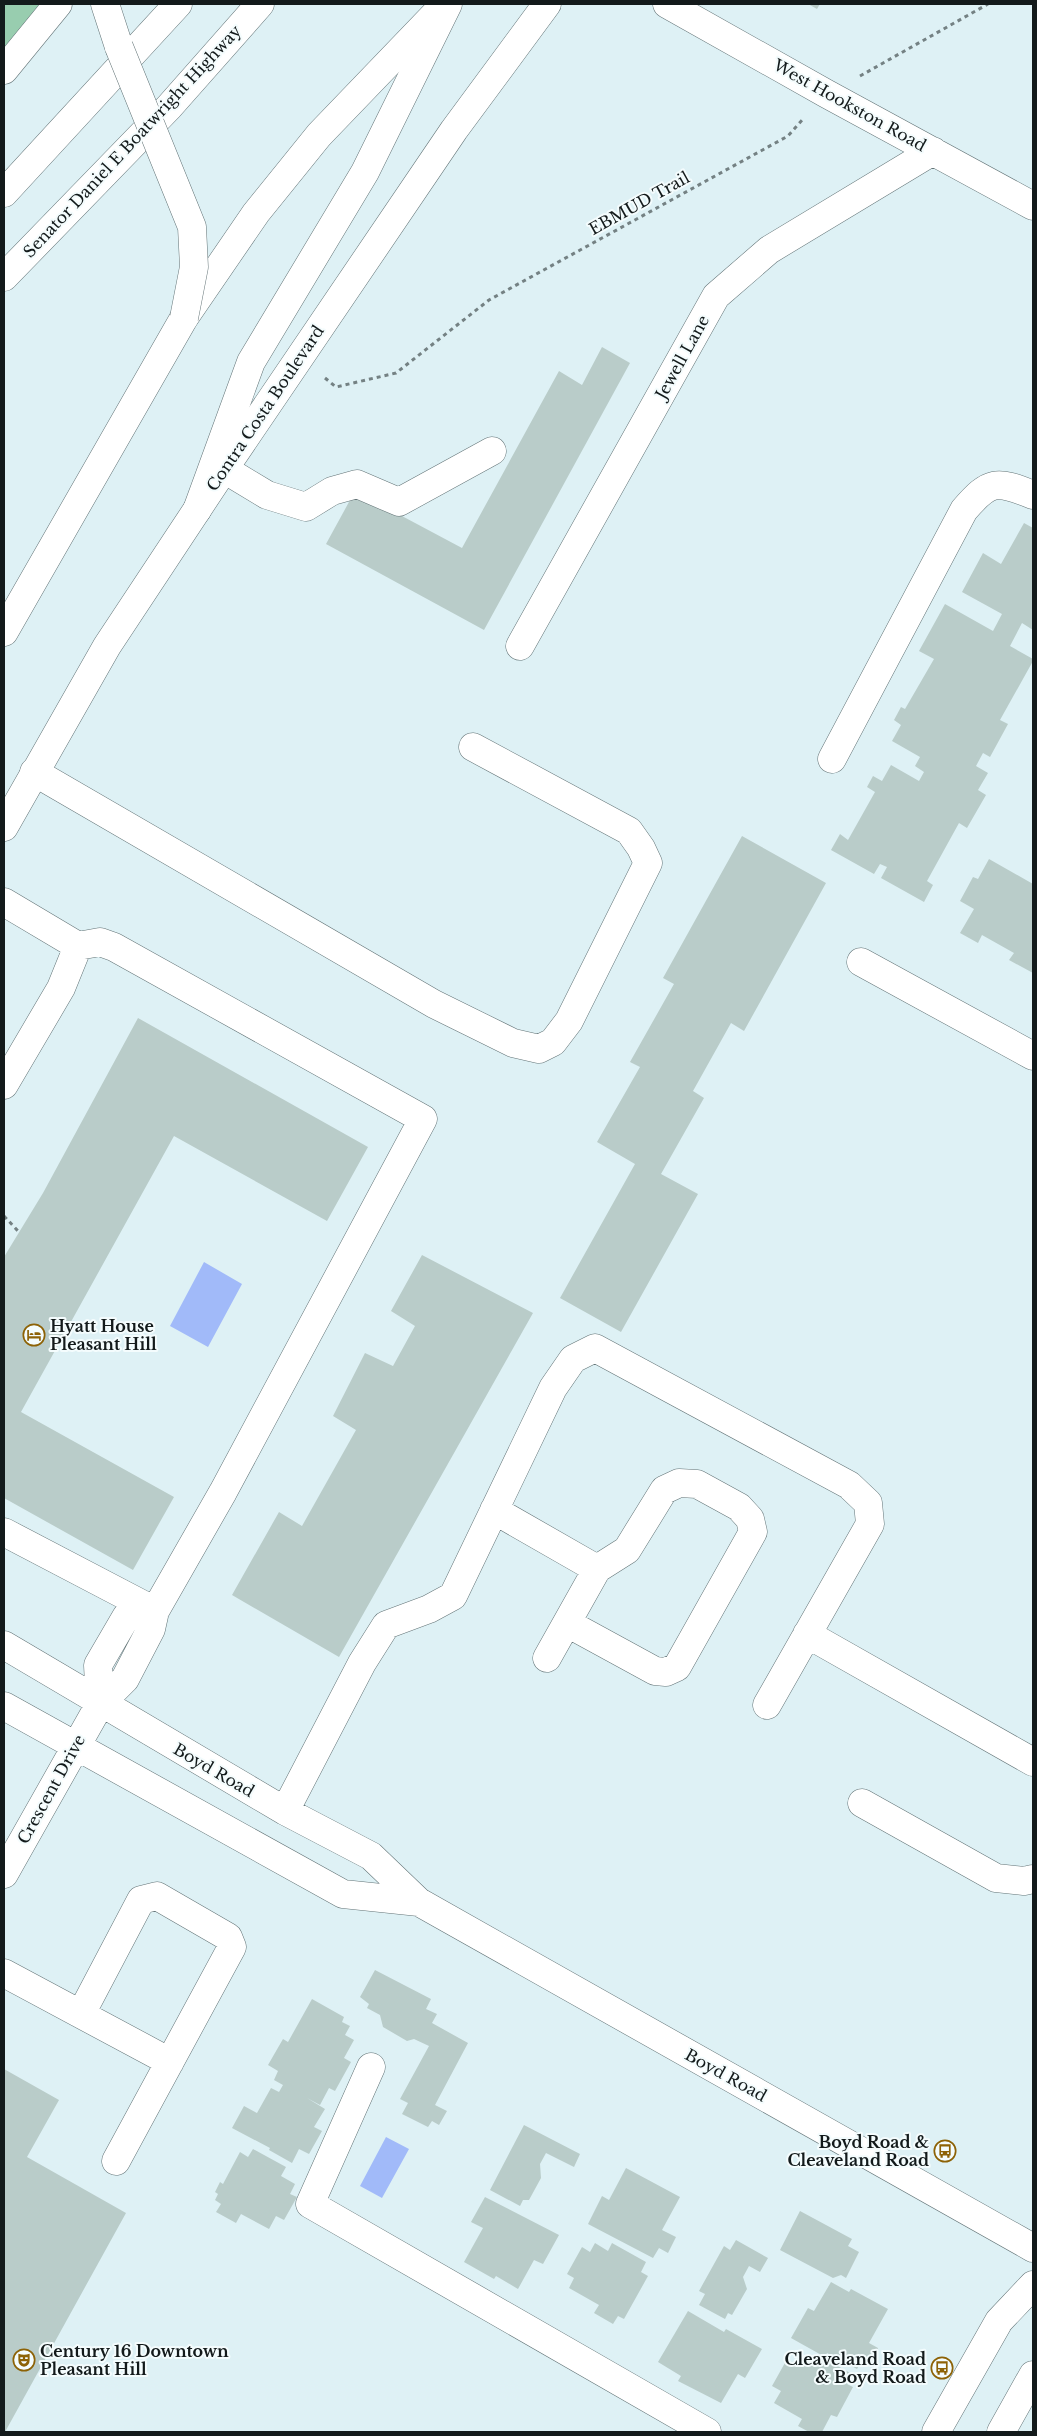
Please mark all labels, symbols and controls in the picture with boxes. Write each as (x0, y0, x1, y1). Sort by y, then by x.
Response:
street label: Senator Daniel E Boatwright Highway (19, 20, 246, 261)
street label: West Hookston Road (769, 54, 930, 155)
street label: EBMUD Trail (585, 167, 693, 239)
street label: Jewell Lane (650, 311, 713, 404)
street label: Contra Costa Boulevard (202, 321, 328, 495)
place label: Hyatt House Pleasant Hill (50, 1316, 157, 1354)
hotel icon: Hyatt House Pleasant Hill (22, 1323, 46, 1347)
street label: Crescent Drive (13, 1731, 89, 1847)
street label: Boyd Road (170, 1739, 258, 1801)
street label: Boyd Road (682, 2044, 771, 2106)
place label: Boyd Road & Cleaveland Road (787, 2132, 929, 2170)
bus stop icon: Boyd Road & Cleaveland Road (933, 2139, 957, 2163)
place label: Century 16 Downtown Pleasant Hill (40, 2341, 229, 2379)
theatre icon: Century 16 Downtown Pleasant Hill (12, 2348, 36, 2372)
place label: Cleaveland Road & Boyd Road (784, 2349, 926, 2387)
bus stop icon: Cleaveland Road & Boyd Road (930, 2356, 954, 2380)

